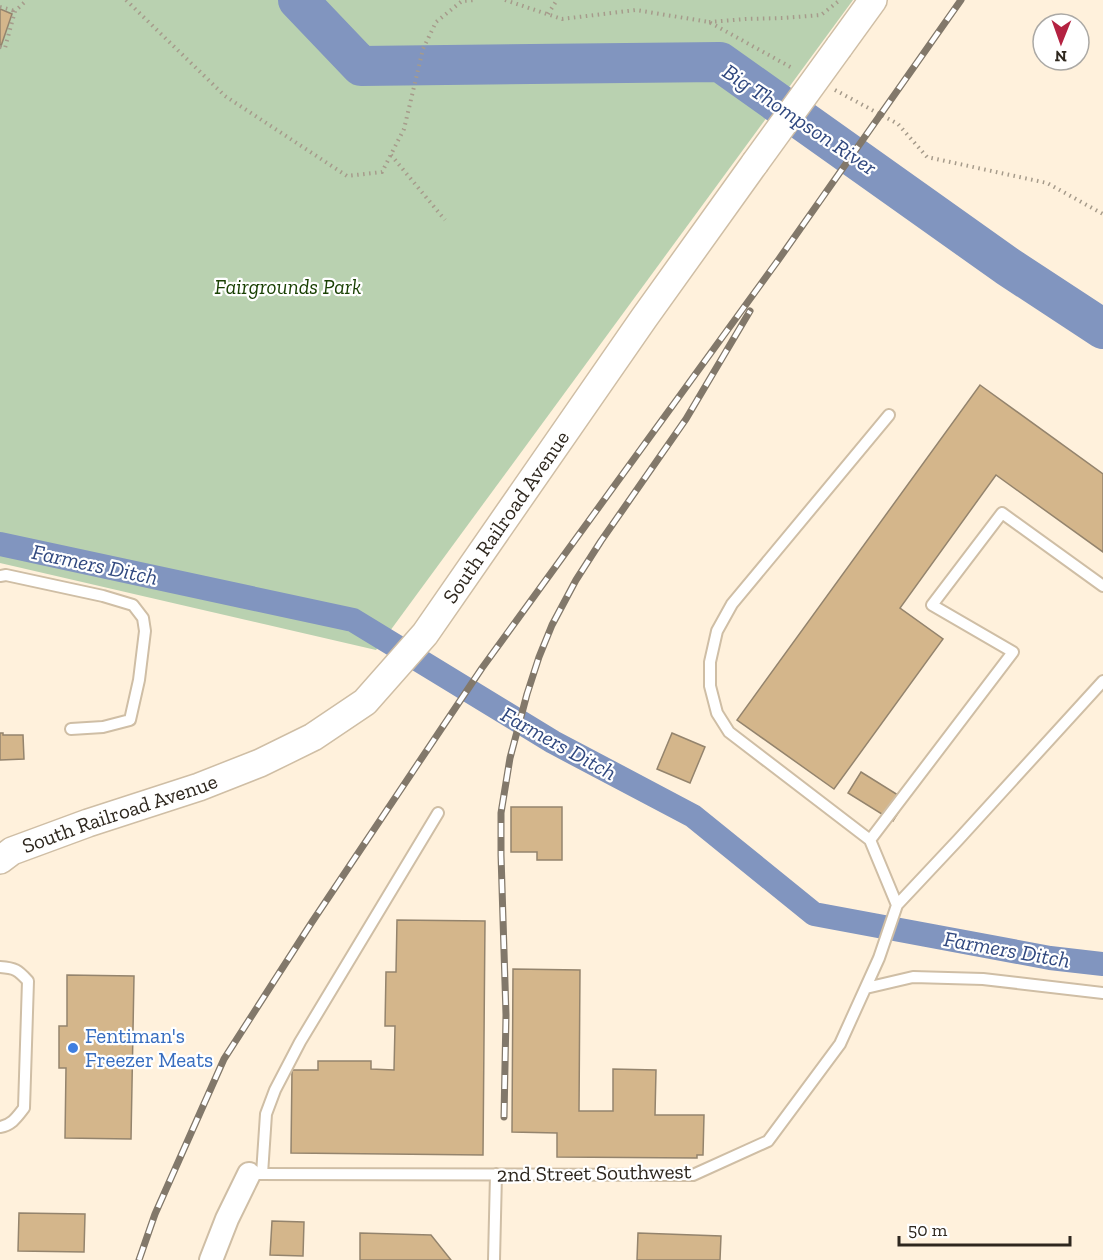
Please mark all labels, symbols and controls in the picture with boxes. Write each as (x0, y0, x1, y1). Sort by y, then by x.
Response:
north arrow (1031, 12, 1091, 72)
text: N (1054, 47, 1067, 66)
water label: Big Thompson River (718, 58, 882, 181)
park label: Fairgrounds Park (215, 274, 361, 299)
street label: South Railroad Avenue (437, 425, 574, 608)
water label: Farmers Ditch (30, 538, 160, 591)
water label: Farmers Ditch (496, 701, 621, 786)
street label: South Railroad Avenue (19, 768, 221, 858)
water label: Farmers Ditch (942, 925, 1072, 974)
place label: Fentiman's Freezer Meats (85, 1023, 213, 1072)
marker: Fentiman's Freezer Meats (66, 1041, 80, 1055)
street label: 2nd Street Southwest (496, 1158, 692, 1187)
scale bar (899, 1209, 1070, 1247)
text: 50 m (908, 1219, 948, 1241)

